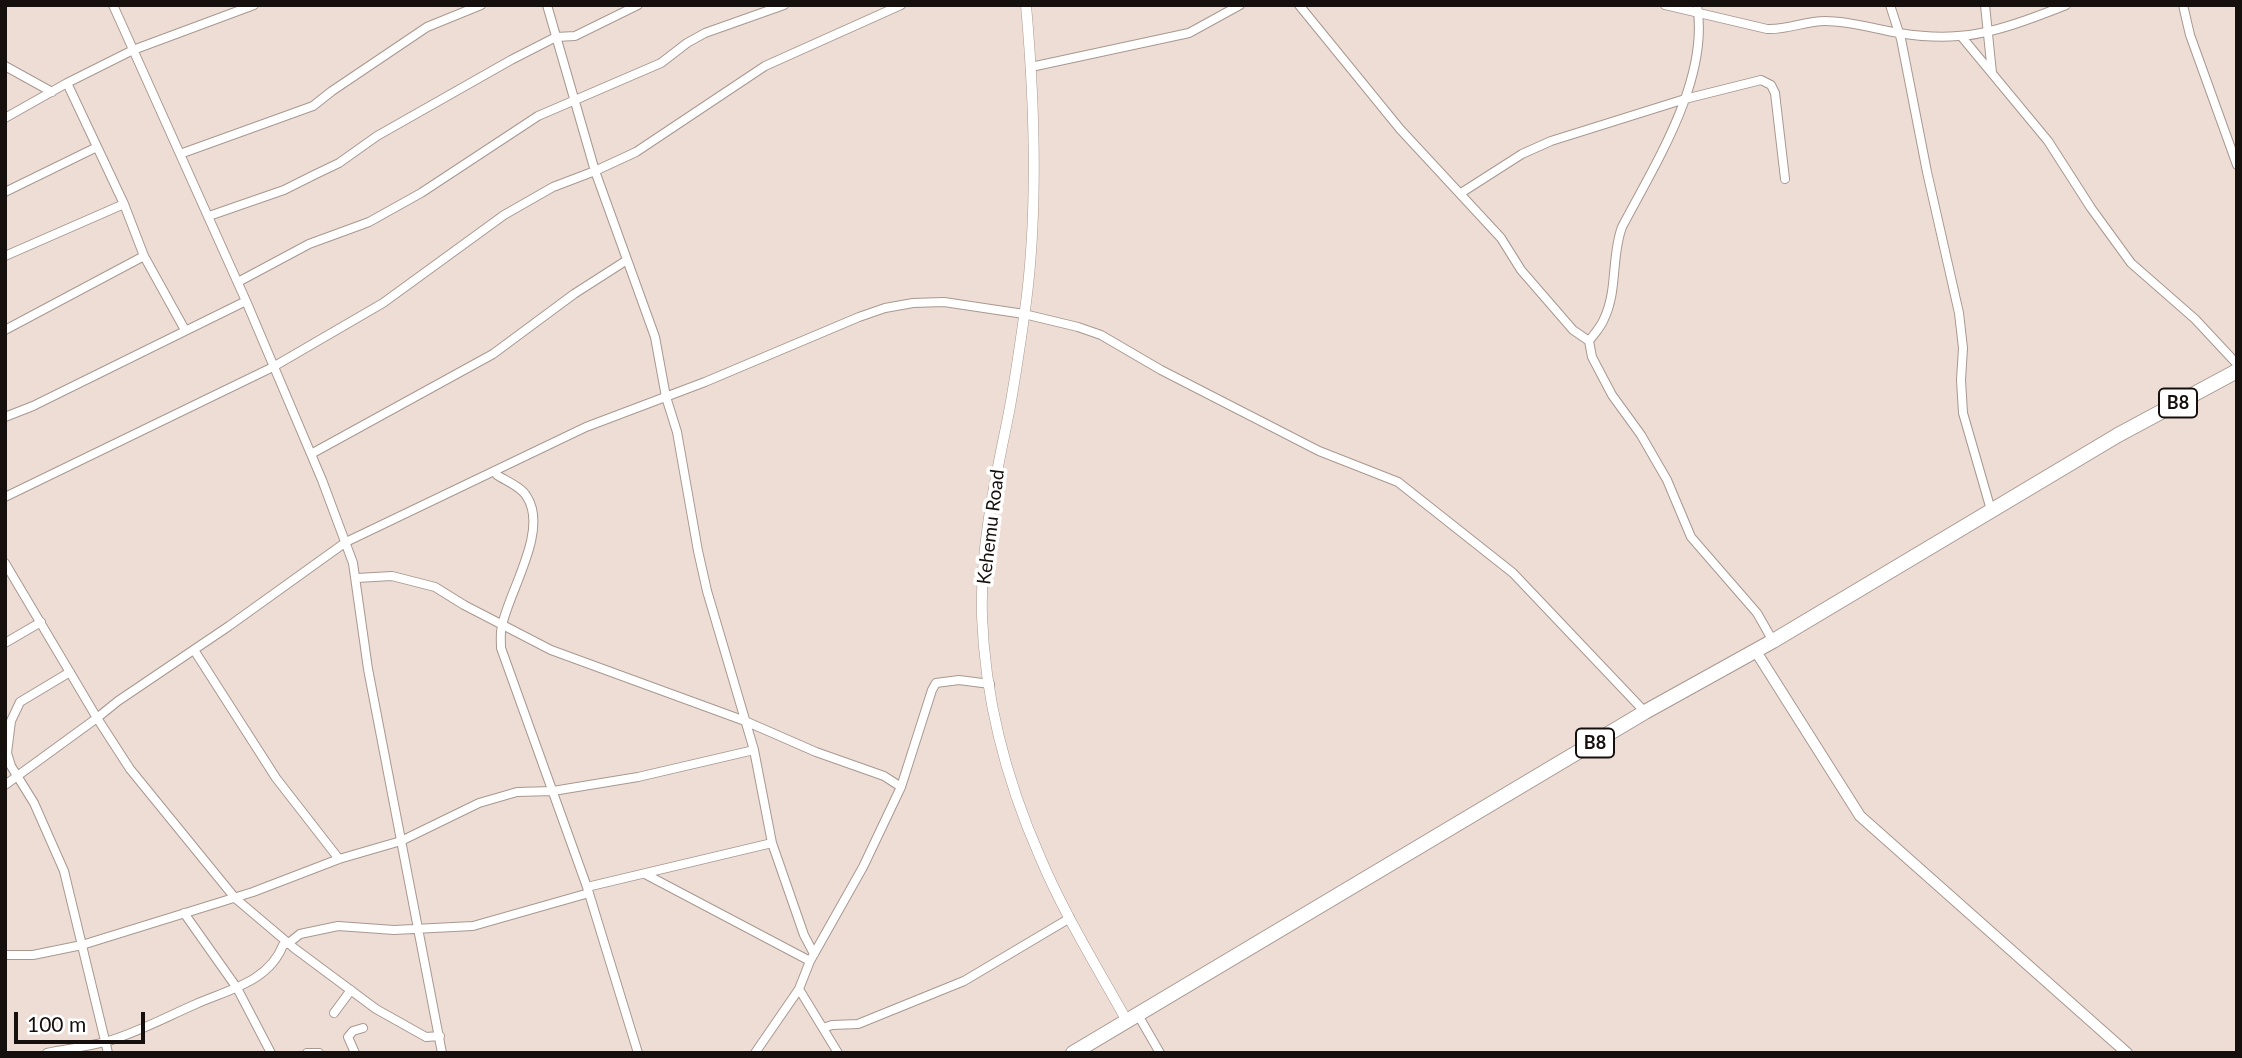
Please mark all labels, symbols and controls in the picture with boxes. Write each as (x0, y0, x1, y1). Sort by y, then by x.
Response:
road number: B8 (2159, 388, 2197, 418)
street label: Kehemu Road (973, 468, 1009, 586)
road number: B8 (1576, 728, 1614, 758)
scale bar (18, 998, 149, 1042)
text: 100 m (27, 1011, 86, 1036)

